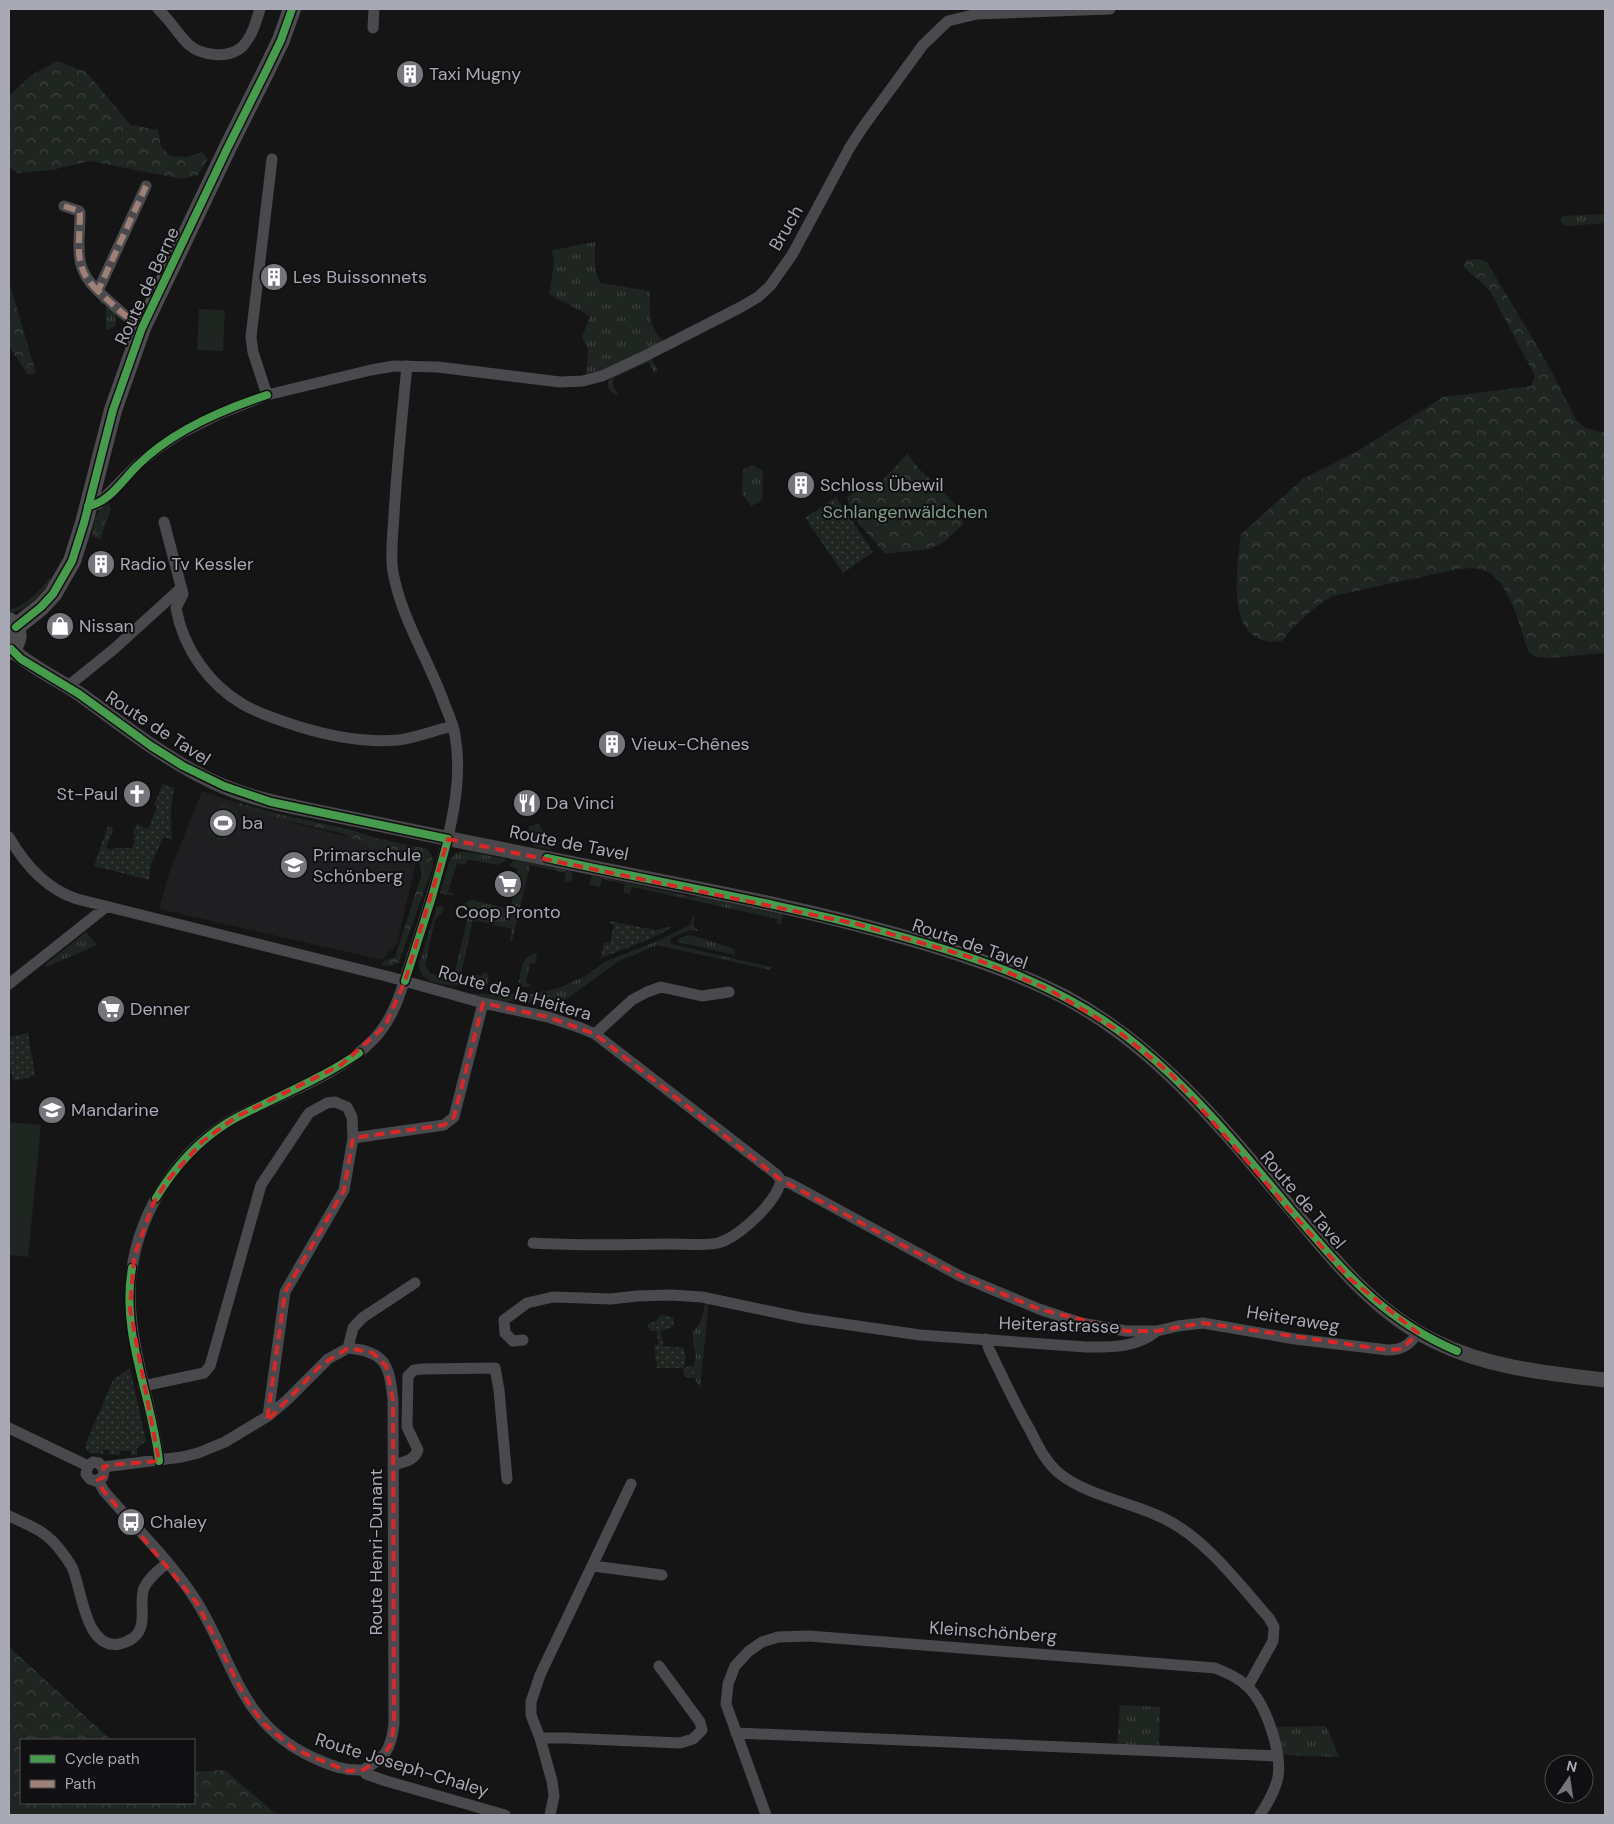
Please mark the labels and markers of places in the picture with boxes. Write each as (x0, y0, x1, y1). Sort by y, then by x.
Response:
building icon: Taxi Mugny (395, 59, 425, 89)
place label: Taxi Mugny (429, 62, 521, 86)
building icon: Les Buissonnets (259, 262, 289, 292)
place label: Les Buissonnets (293, 265, 427, 289)
building icon: Schloss Übewil (786, 470, 816, 500)
place label: Schloss Übewil (820, 473, 944, 497)
building icon: Radio Tv Kessler (86, 549, 116, 579)
place label: Radio Tv Kessler (120, 552, 254, 576)
shop icon: Nissan (45, 611, 75, 641)
place label: Nissan (79, 614, 134, 638)
building icon: Vieux-Chênes (597, 729, 627, 759)
place label: Vieux-Chênes (631, 732, 750, 756)
church icon: St-Paul (122, 779, 152, 809)
place label: St-Paul (57, 782, 118, 806)
restaurant icon: Da Vinci (512, 788, 542, 818)
place label: Da Vinci (546, 791, 614, 815)
sports icon: ba (208, 808, 238, 838)
place label: ba (242, 811, 263, 835)
place label: Primarschule Schönberg (313, 843, 421, 888)
school or university icon: Primarschule Schönberg (279, 850, 309, 880)
supermarket icon: Coop Pronto (493, 869, 523, 899)
place label: Coop Pronto (455, 900, 561, 924)
supermarket icon: Denner (96, 994, 126, 1024)
place label: Denner (130, 997, 190, 1021)
school or university icon: Mandarine (37, 1095, 67, 1125)
place label: Mandarine (71, 1098, 159, 1122)
bus stop icon: Chaley (116, 1507, 146, 1537)
place label: Chaley (150, 1510, 207, 1534)

